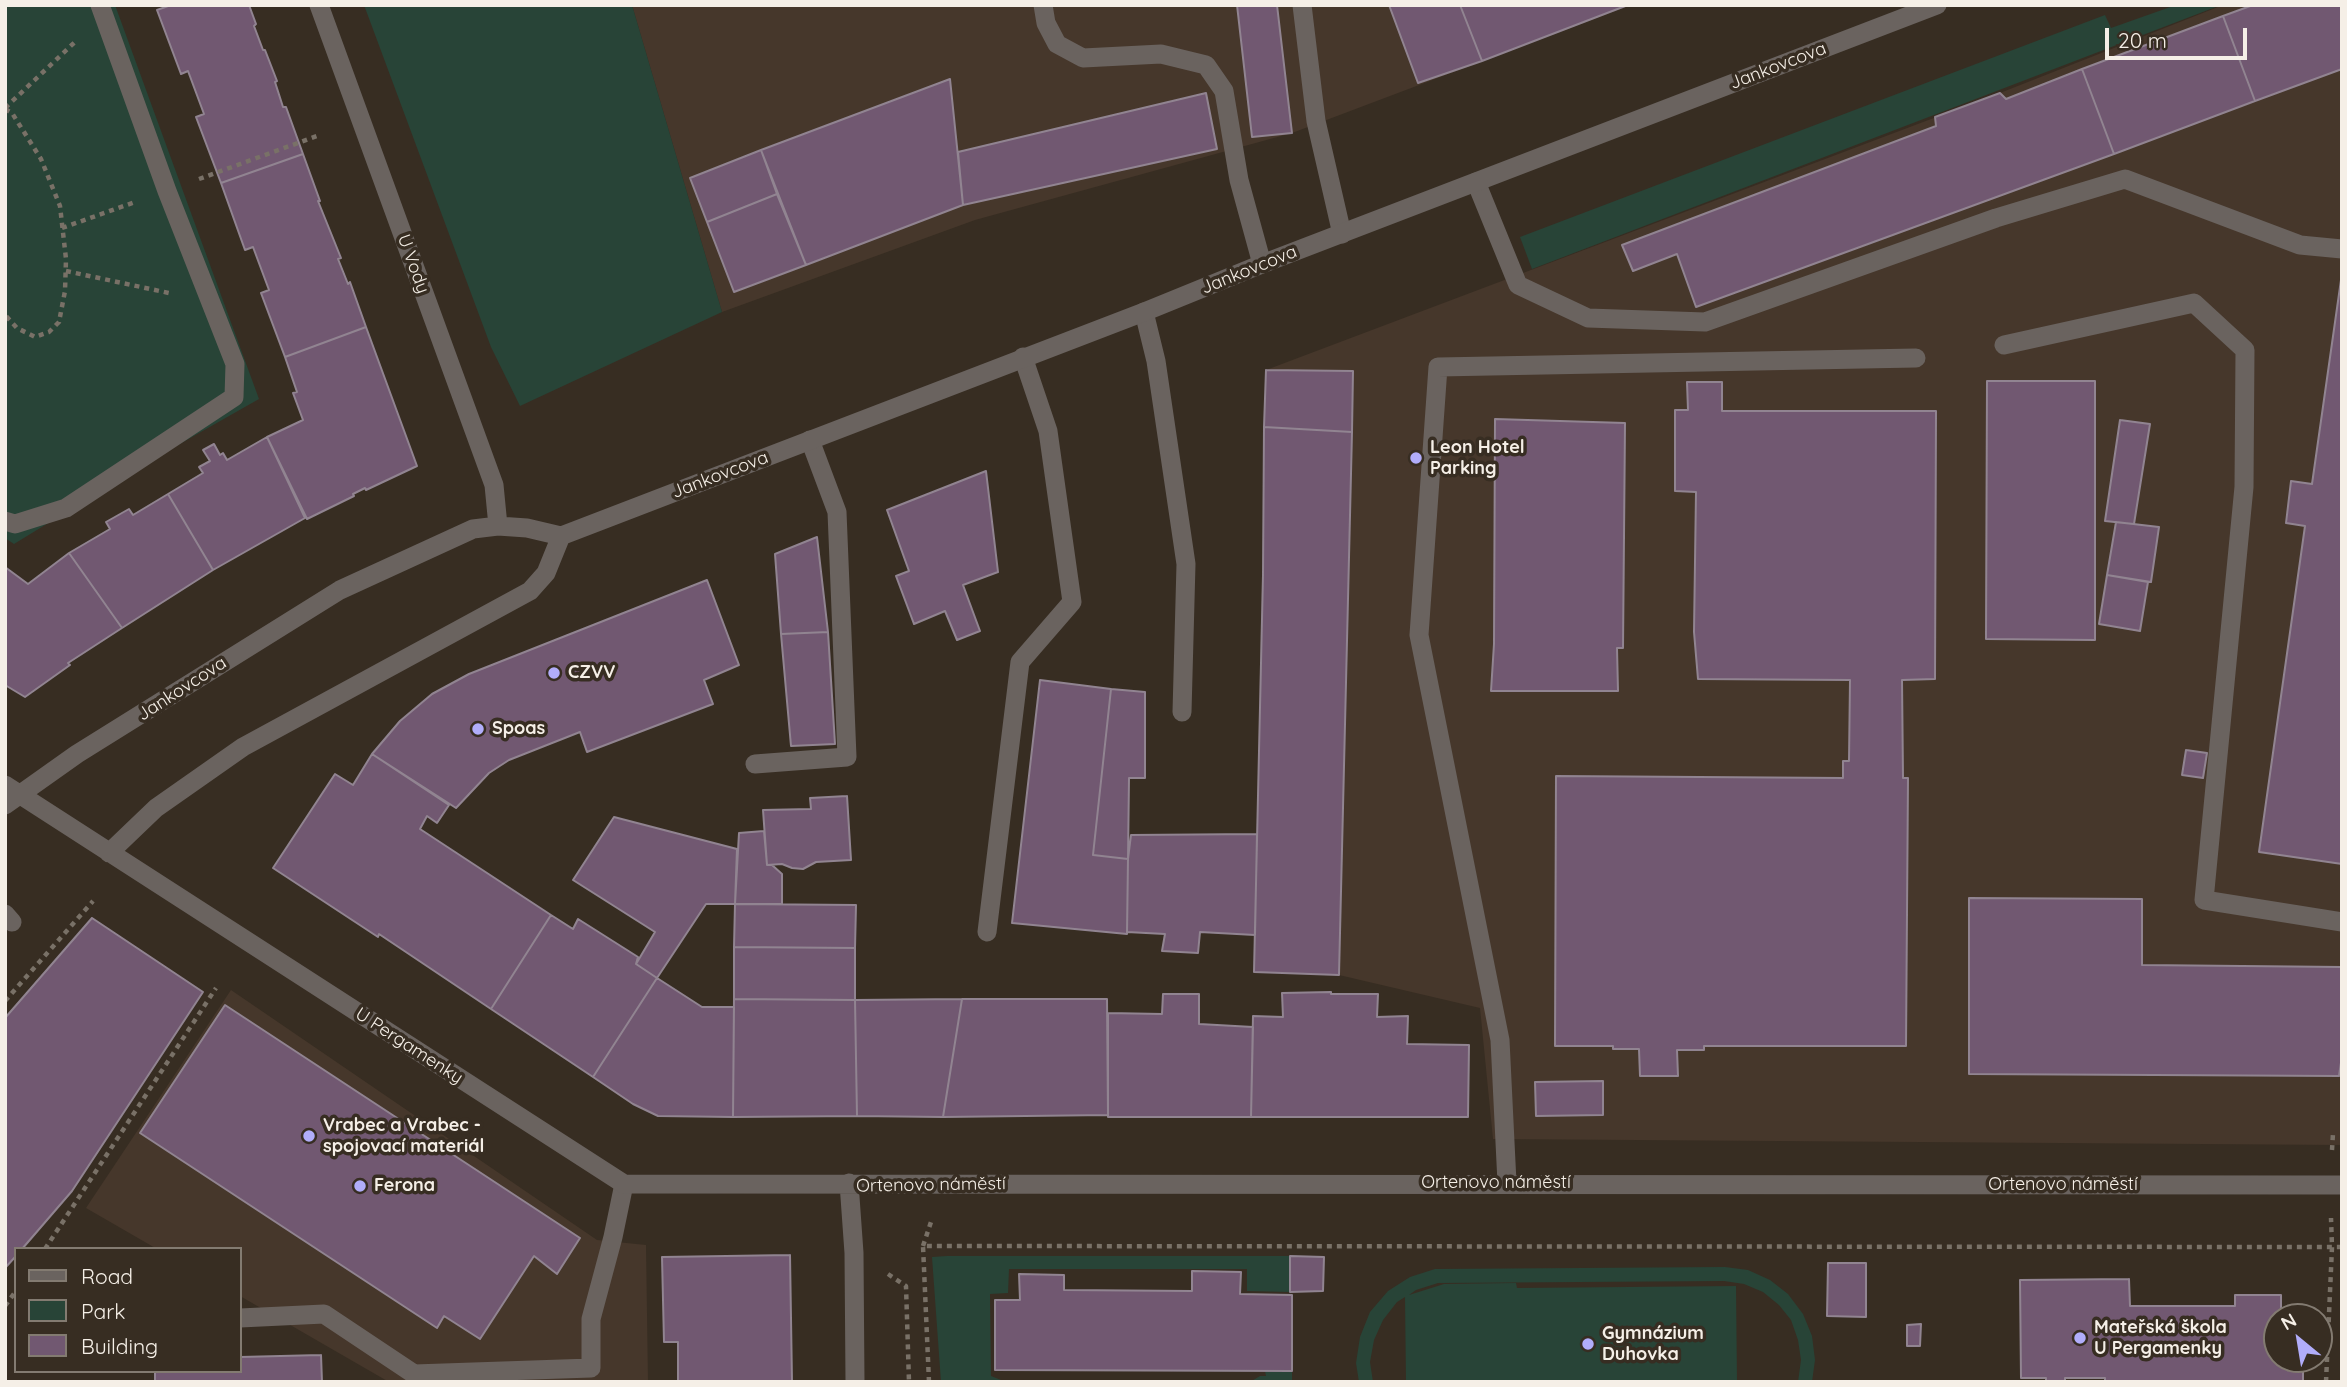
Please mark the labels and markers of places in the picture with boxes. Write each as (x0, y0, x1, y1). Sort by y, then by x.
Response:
place label: Leon Hotel Parking (1430, 437, 1525, 480)
marker: Leon Hotel Parking (1408, 450, 1424, 466)
place label: CZVV (568, 662, 615, 684)
marker: CZVV (546, 665, 562, 681)
place label: Spoas (492, 718, 545, 740)
marker: Spoas (470, 721, 486, 737)
place label: Vrabec a Vrabec - spojovací materiál (323, 1115, 484, 1158)
marker: Vrabec a Vrabec - spojovací materiál (301, 1128, 317, 1144)
place label: Ferona (374, 1175, 435, 1197)
marker: Ferona (352, 1178, 368, 1194)
place label: Mateřská škola U Pergamenky (2094, 1317, 2227, 1360)
place label: Gymnázium Duhovka (1602, 1323, 1704, 1366)
marker: Mateřská škola U Pergamenky (2072, 1330, 2088, 1346)
marker: Gymnázium Duhovka (1580, 1336, 1596, 1352)

